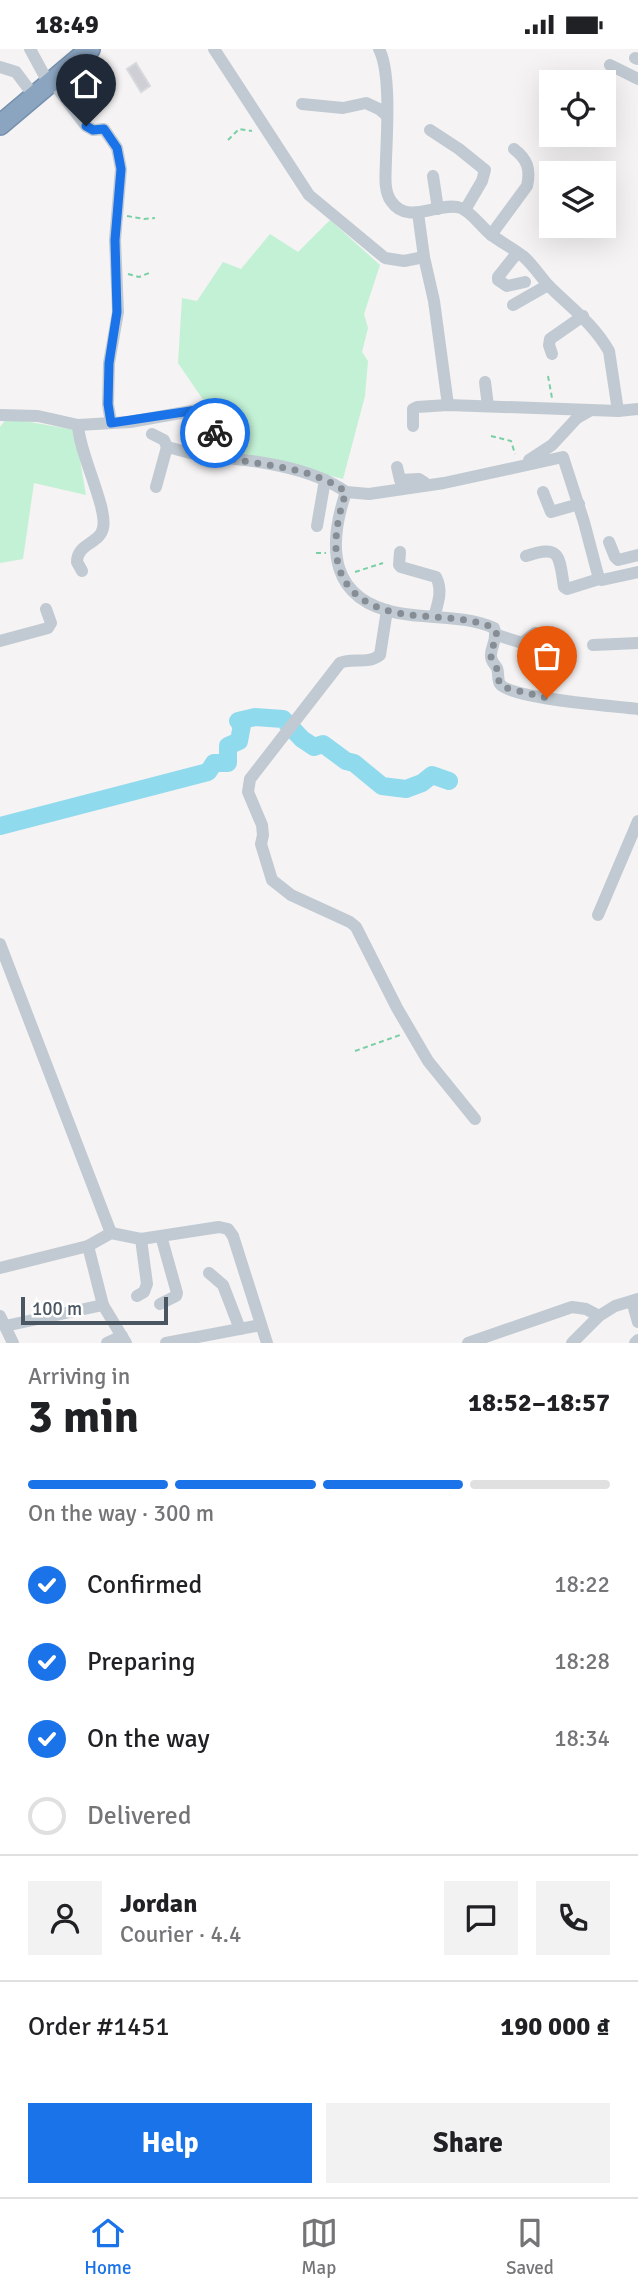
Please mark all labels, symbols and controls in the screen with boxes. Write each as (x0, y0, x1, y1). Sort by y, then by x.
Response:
text: 18:49 (35, 9, 99, 41)
pin (56, 54, 116, 126)
icon: home (67, 65, 105, 103)
map controls (539, 70, 616, 238)
button: locate (539, 70, 616, 147)
button: layers (539, 161, 616, 238)
courier (180, 398, 250, 468)
icon: bike (196, 414, 234, 452)
pin (517, 626, 577, 698)
icon: bag (528, 637, 566, 675)
scale bar (21, 1294, 168, 1326)
text: 100 m (32, 1297, 82, 1321)
text: Arriving in (28, 1362, 130, 1391)
text: 18:52–18:57 (468, 1387, 610, 1419)
text: 3 min (28, 1389, 139, 1445)
text: On the way · 300 m (28, 1499, 214, 1528)
icon: check (28, 1566, 66, 1604)
text: Confirmed (87, 1569, 202, 1601)
text: 18:22 (554, 1570, 610, 1599)
icon: check (28, 1643, 66, 1681)
text: Preparing (87, 1646, 195, 1678)
text: 18:28 (554, 1647, 610, 1676)
icon: check (28, 1720, 66, 1758)
text: On the way (87, 1723, 210, 1755)
text: 18:34 (554, 1724, 610, 1753)
text: Delivered (87, 1800, 192, 1832)
button: person (28, 1881, 102, 1955)
button: chat (444, 1881, 518, 1955)
button: phone (536, 1881, 610, 1955)
text: Jordan (120, 1888, 197, 1920)
text: Courier · 4.4 (120, 1920, 241, 1949)
text: Order #1451 (28, 2011, 169, 2043)
text: 190 000 ₫ (500, 2011, 610, 2043)
button: Help (28, 2103, 312, 2183)
button: Share (326, 2103, 610, 2183)
tab: Home (84, 2214, 131, 2280)
tab: Map (300, 2214, 338, 2280)
tab: Saved (506, 2214, 554, 2280)

